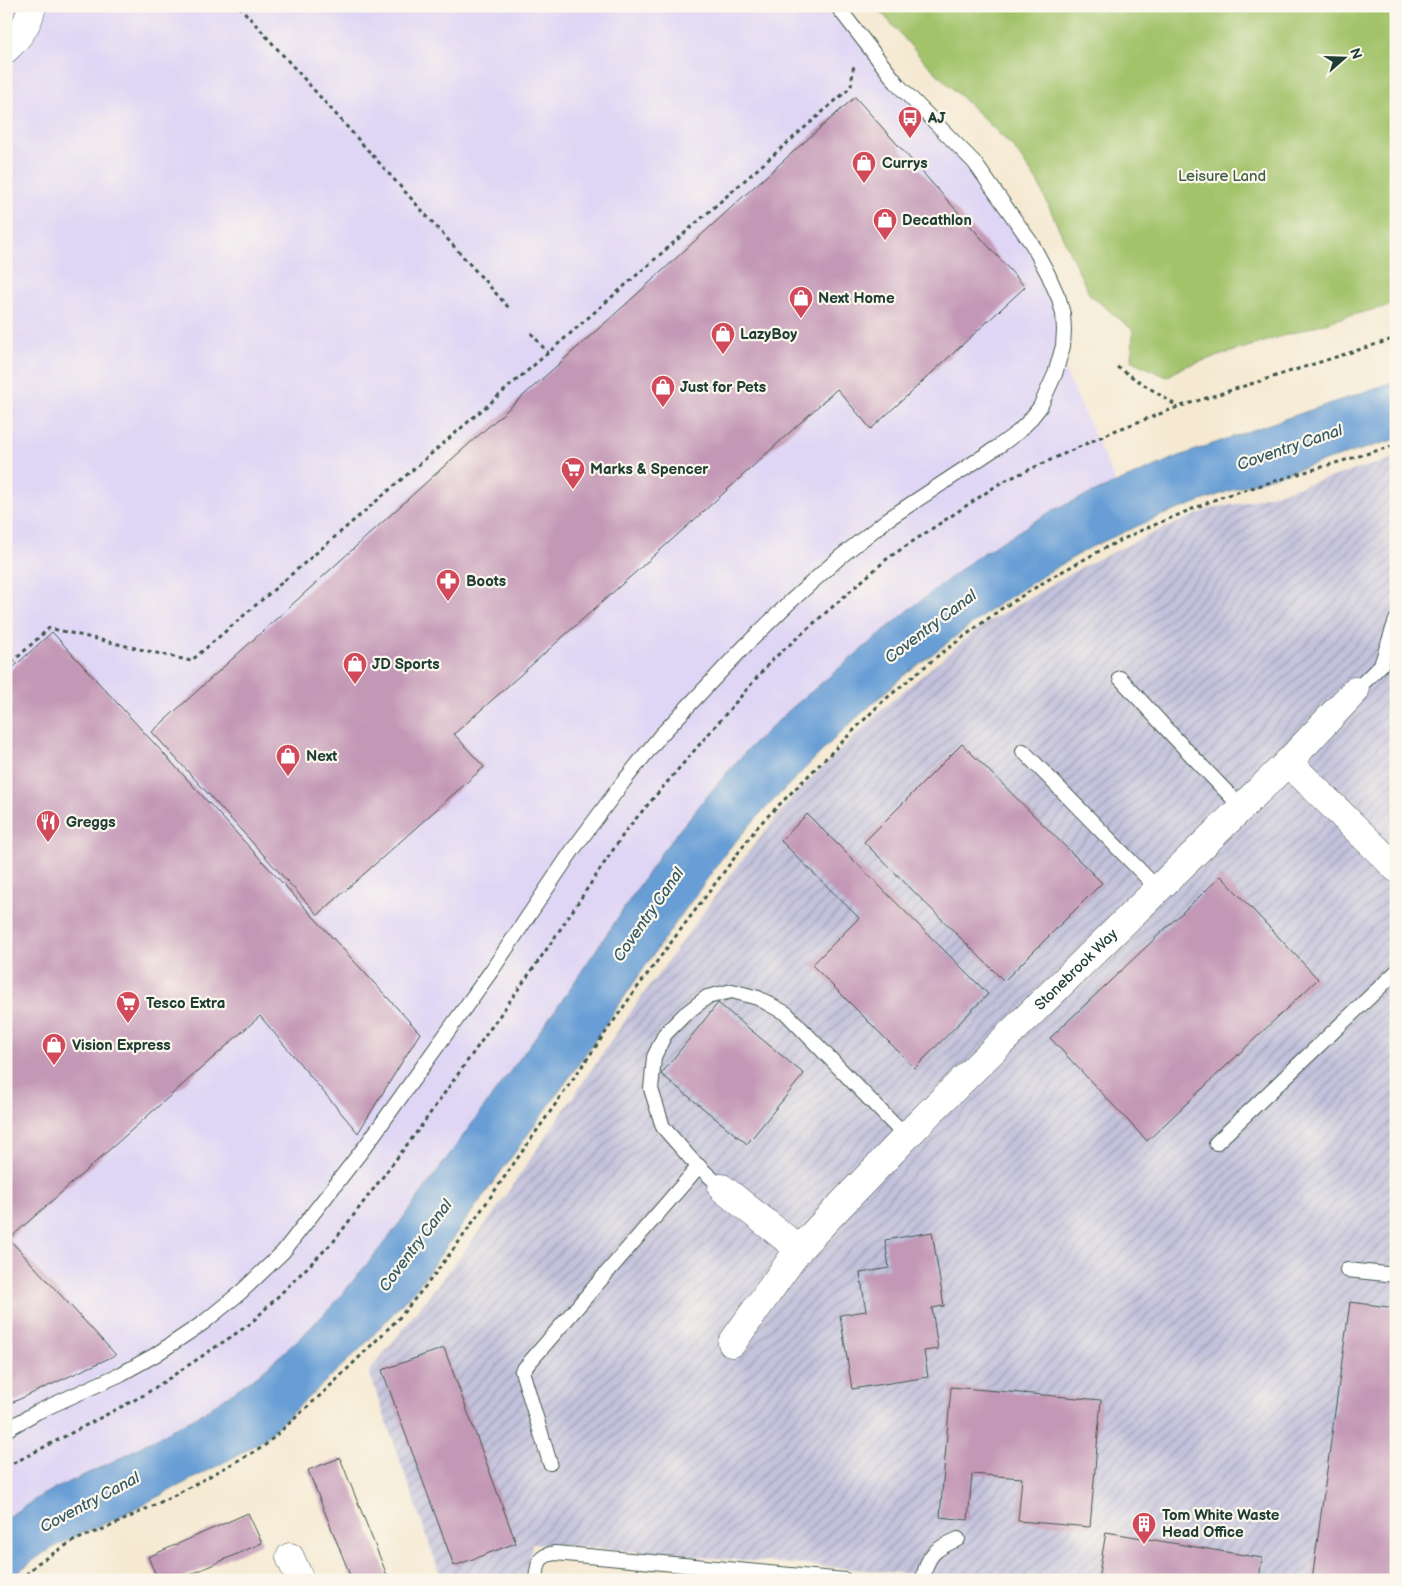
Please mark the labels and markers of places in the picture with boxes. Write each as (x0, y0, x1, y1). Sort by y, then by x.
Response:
bus stop icon: AJ (897, 105, 923, 139)
place label: AJ (927, 109, 946, 128)
shop icon: Currys (851, 150, 877, 184)
place label: Currys (882, 154, 928, 173)
shop icon: Decathlon (872, 207, 898, 241)
place label: Decathlon (902, 211, 972, 230)
shop icon: Next Home (788, 285, 814, 319)
place label: Next Home (818, 289, 895, 308)
shop icon: LazyBoy (710, 321, 736, 355)
place label: LazyBoy (740, 325, 797, 344)
shop icon: Just for Pets (650, 374, 676, 408)
place label: Just for Pets (680, 378, 766, 397)
supermarket icon: Marks & Spencer (560, 456, 586, 490)
place label: Marks & Spencer (590, 460, 709, 479)
pharmacy icon: Boots (435, 568, 461, 602)
place label: Boots (466, 572, 506, 591)
shop icon: JD Sports (342, 651, 368, 685)
place label: JD Sports (372, 655, 440, 674)
shop icon: Next (275, 743, 301, 777)
place label: Next (306, 747, 337, 766)
restaurant icon: Greggs (35, 809, 61, 843)
place label: Greggs (66, 813, 116, 832)
supermarket icon: Tesco Extra (115, 990, 141, 1024)
place label: Tesco Extra (146, 994, 225, 1013)
shop icon: Vision Express (41, 1032, 67, 1066)
place label: Vision Express (72, 1036, 171, 1055)
place label: Tom White Waste Head Office (1162, 1506, 1280, 1542)
building icon: Tom White Waste Head Office (1131, 1511, 1157, 1545)

